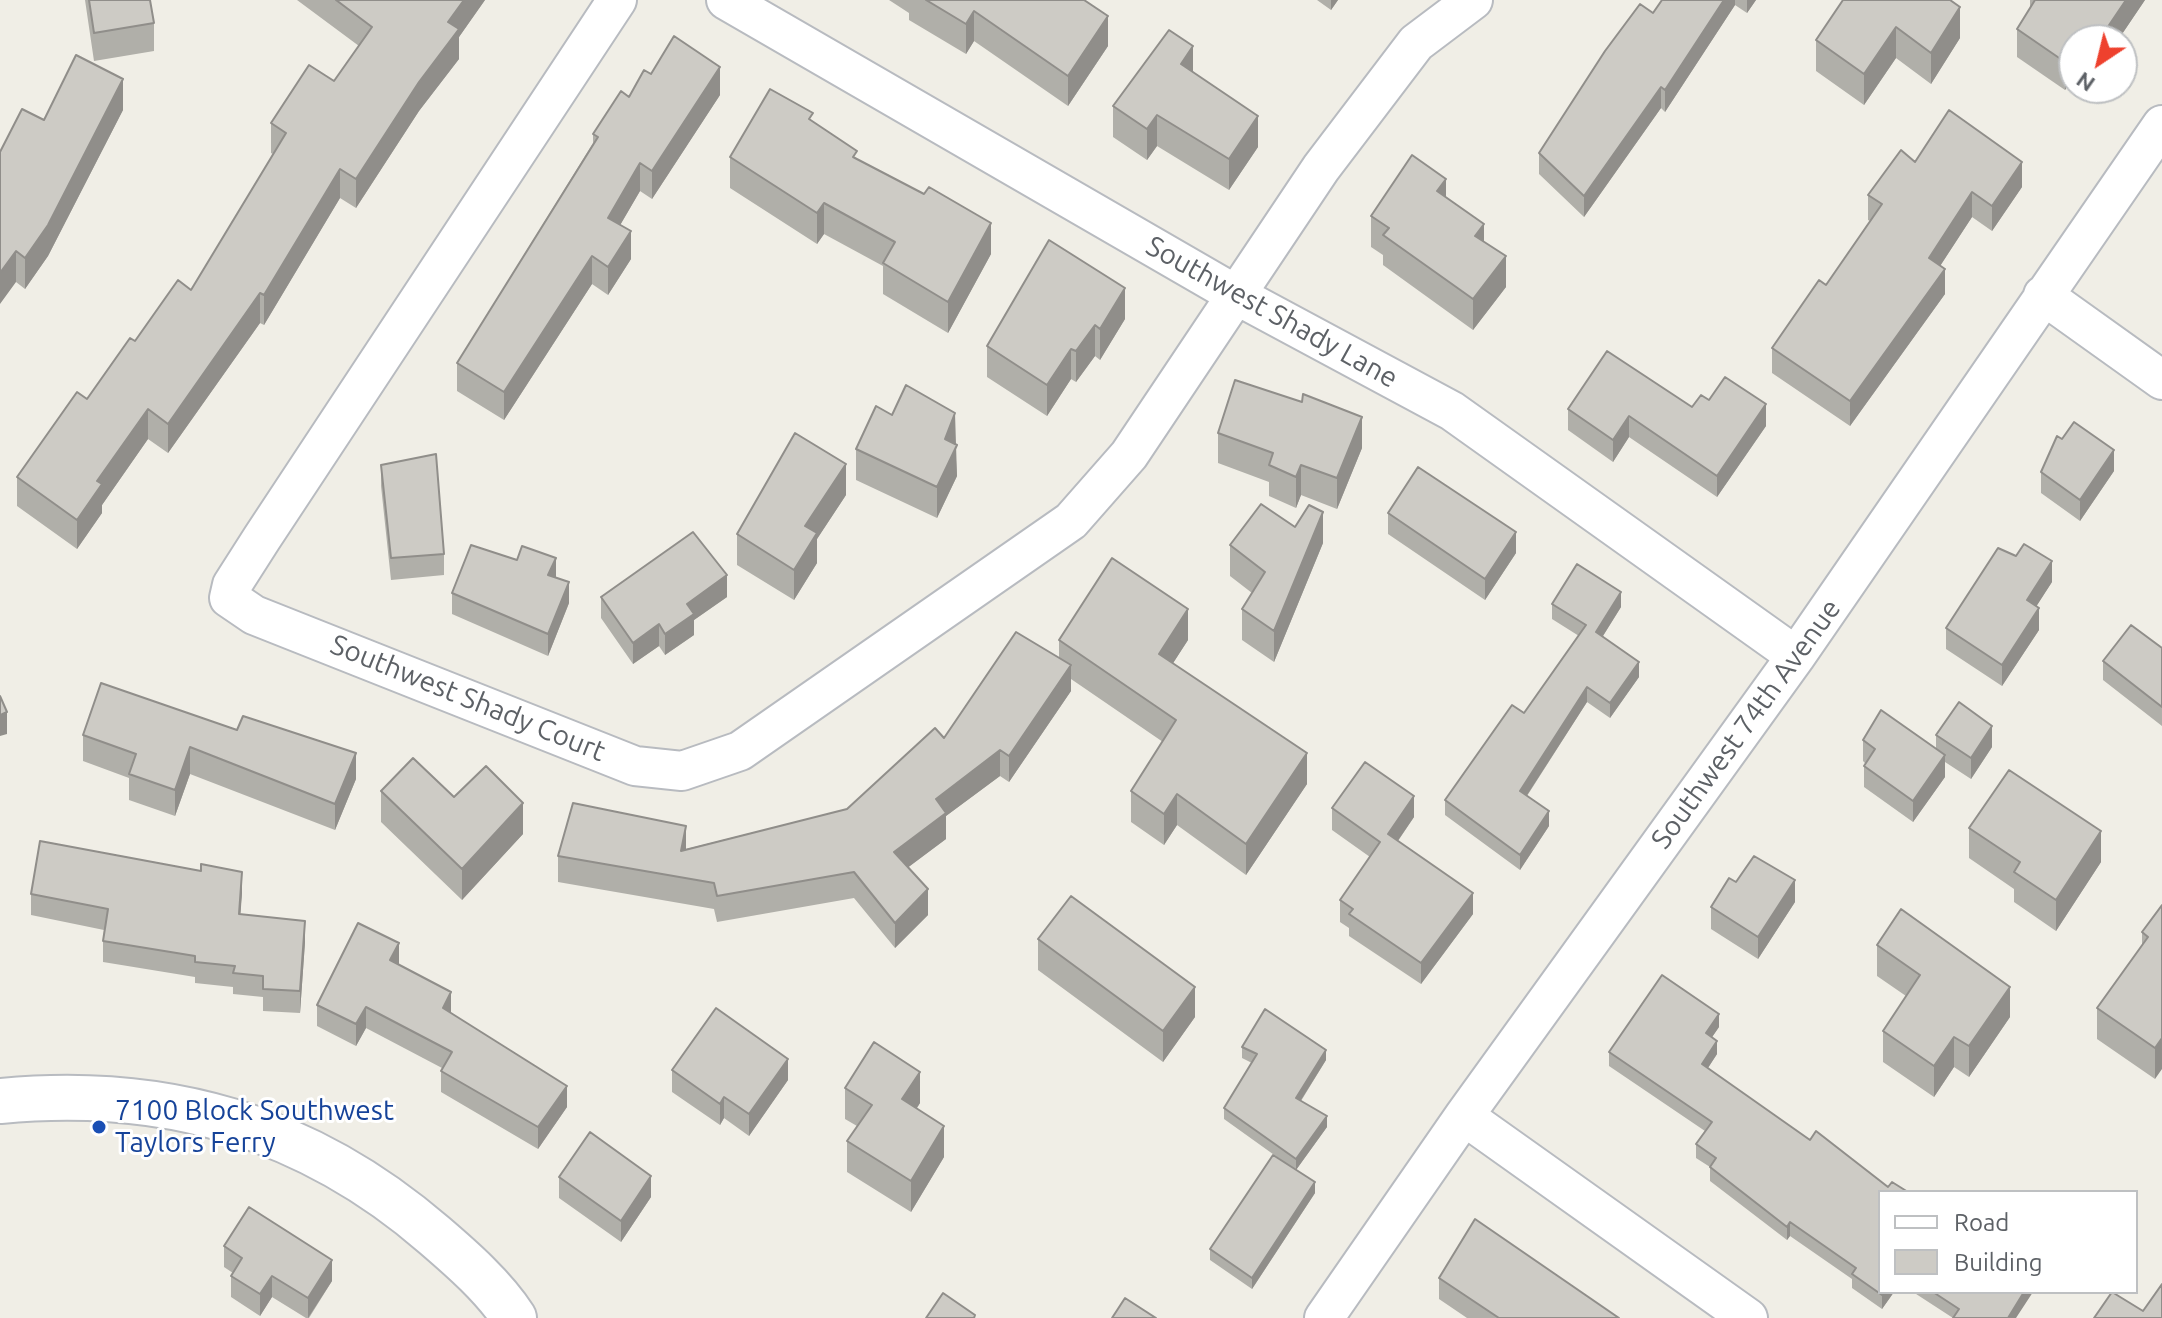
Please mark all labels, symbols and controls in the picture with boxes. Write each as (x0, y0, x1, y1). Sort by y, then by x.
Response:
north arrow (2058, 24, 2138, 104)
text: N (2071, 67, 2099, 97)
street label: Southwest Shady Lane (1140, 229, 1404, 395)
street label: Southwest 74th Avenue (1644, 593, 1848, 855)
street label: Southwest Shady Court (326, 628, 610, 768)
place label: 7100 Block Southwest Taylors Ferry (115, 1094, 394, 1160)
marker: 7100 Block Southwest Taylors Ferry (90, 1118, 108, 1136)
legend (1878, 1190, 2138, 1294)
text: Road (1954, 1209, 2009, 1236)
text: Building (1954, 1249, 2042, 1276)

